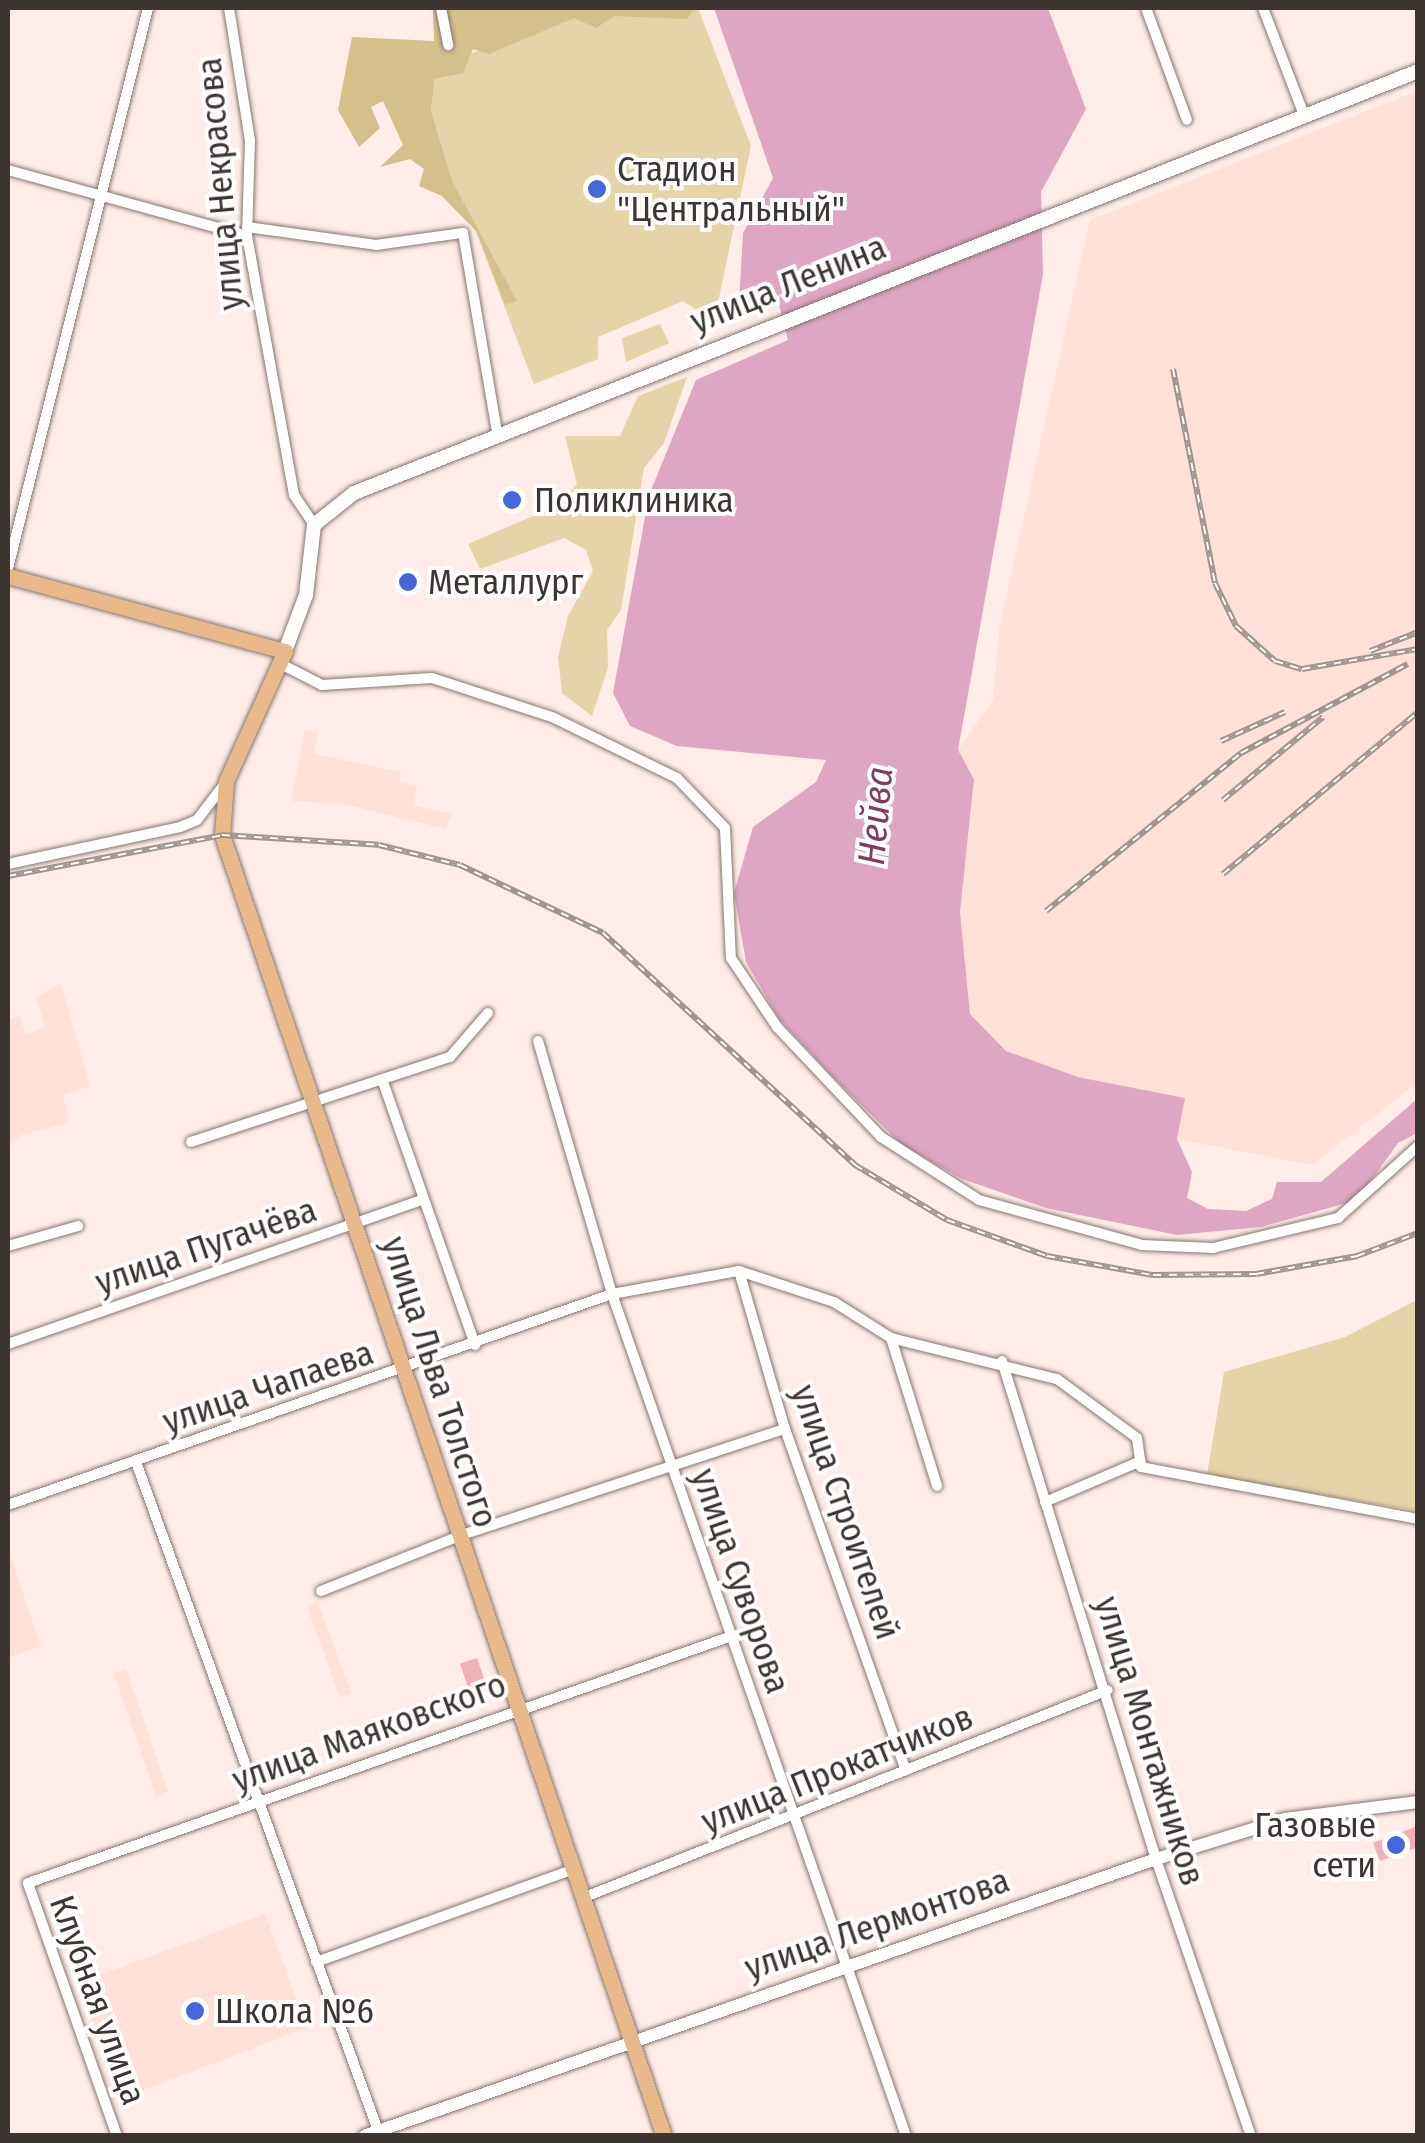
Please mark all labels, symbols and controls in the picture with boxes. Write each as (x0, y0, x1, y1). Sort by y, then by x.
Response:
street label: улица Некрасова (188, 56, 252, 312)
place label: Стадион "Центральный" (617, 148, 845, 230)
marker: Стадион "Центральный" (586, 178, 608, 200)
street label: улица Ленина (684, 226, 892, 342)
place label: Поликлиника (534, 479, 734, 521)
marker: Поликлиника (499, 487, 525, 513)
place label: Металлург (428, 561, 583, 603)
marker: Металлург (397, 571, 419, 593)
water label: Нейва (849, 765, 903, 867)
street label: улица Пугачёва (90, 1189, 322, 1303)
street label: улица Льва Толстого (373, 1231, 507, 1533)
street label: улица Чапаева (157, 1331, 379, 1443)
street label: улица Строителей (783, 1379, 909, 1645)
street label: улица Суворова (683, 1463, 799, 1699)
street label: улица Монтажников (1086, 1591, 1214, 1891)
street label: улица Маяковского (227, 1663, 511, 1801)
street label: улица Прокатчиков (695, 1695, 979, 1843)
place label: Газовые сети (1254, 1804, 1376, 1886)
marker: Газовые сети (1385, 1834, 1407, 1856)
street label: улица Лермонтова (739, 1859, 1015, 1989)
street label: Клубная улица (41, 1890, 155, 2110)
place label: Школа №6 (215, 1990, 374, 2032)
marker: Школа №6 (184, 2000, 206, 2022)

